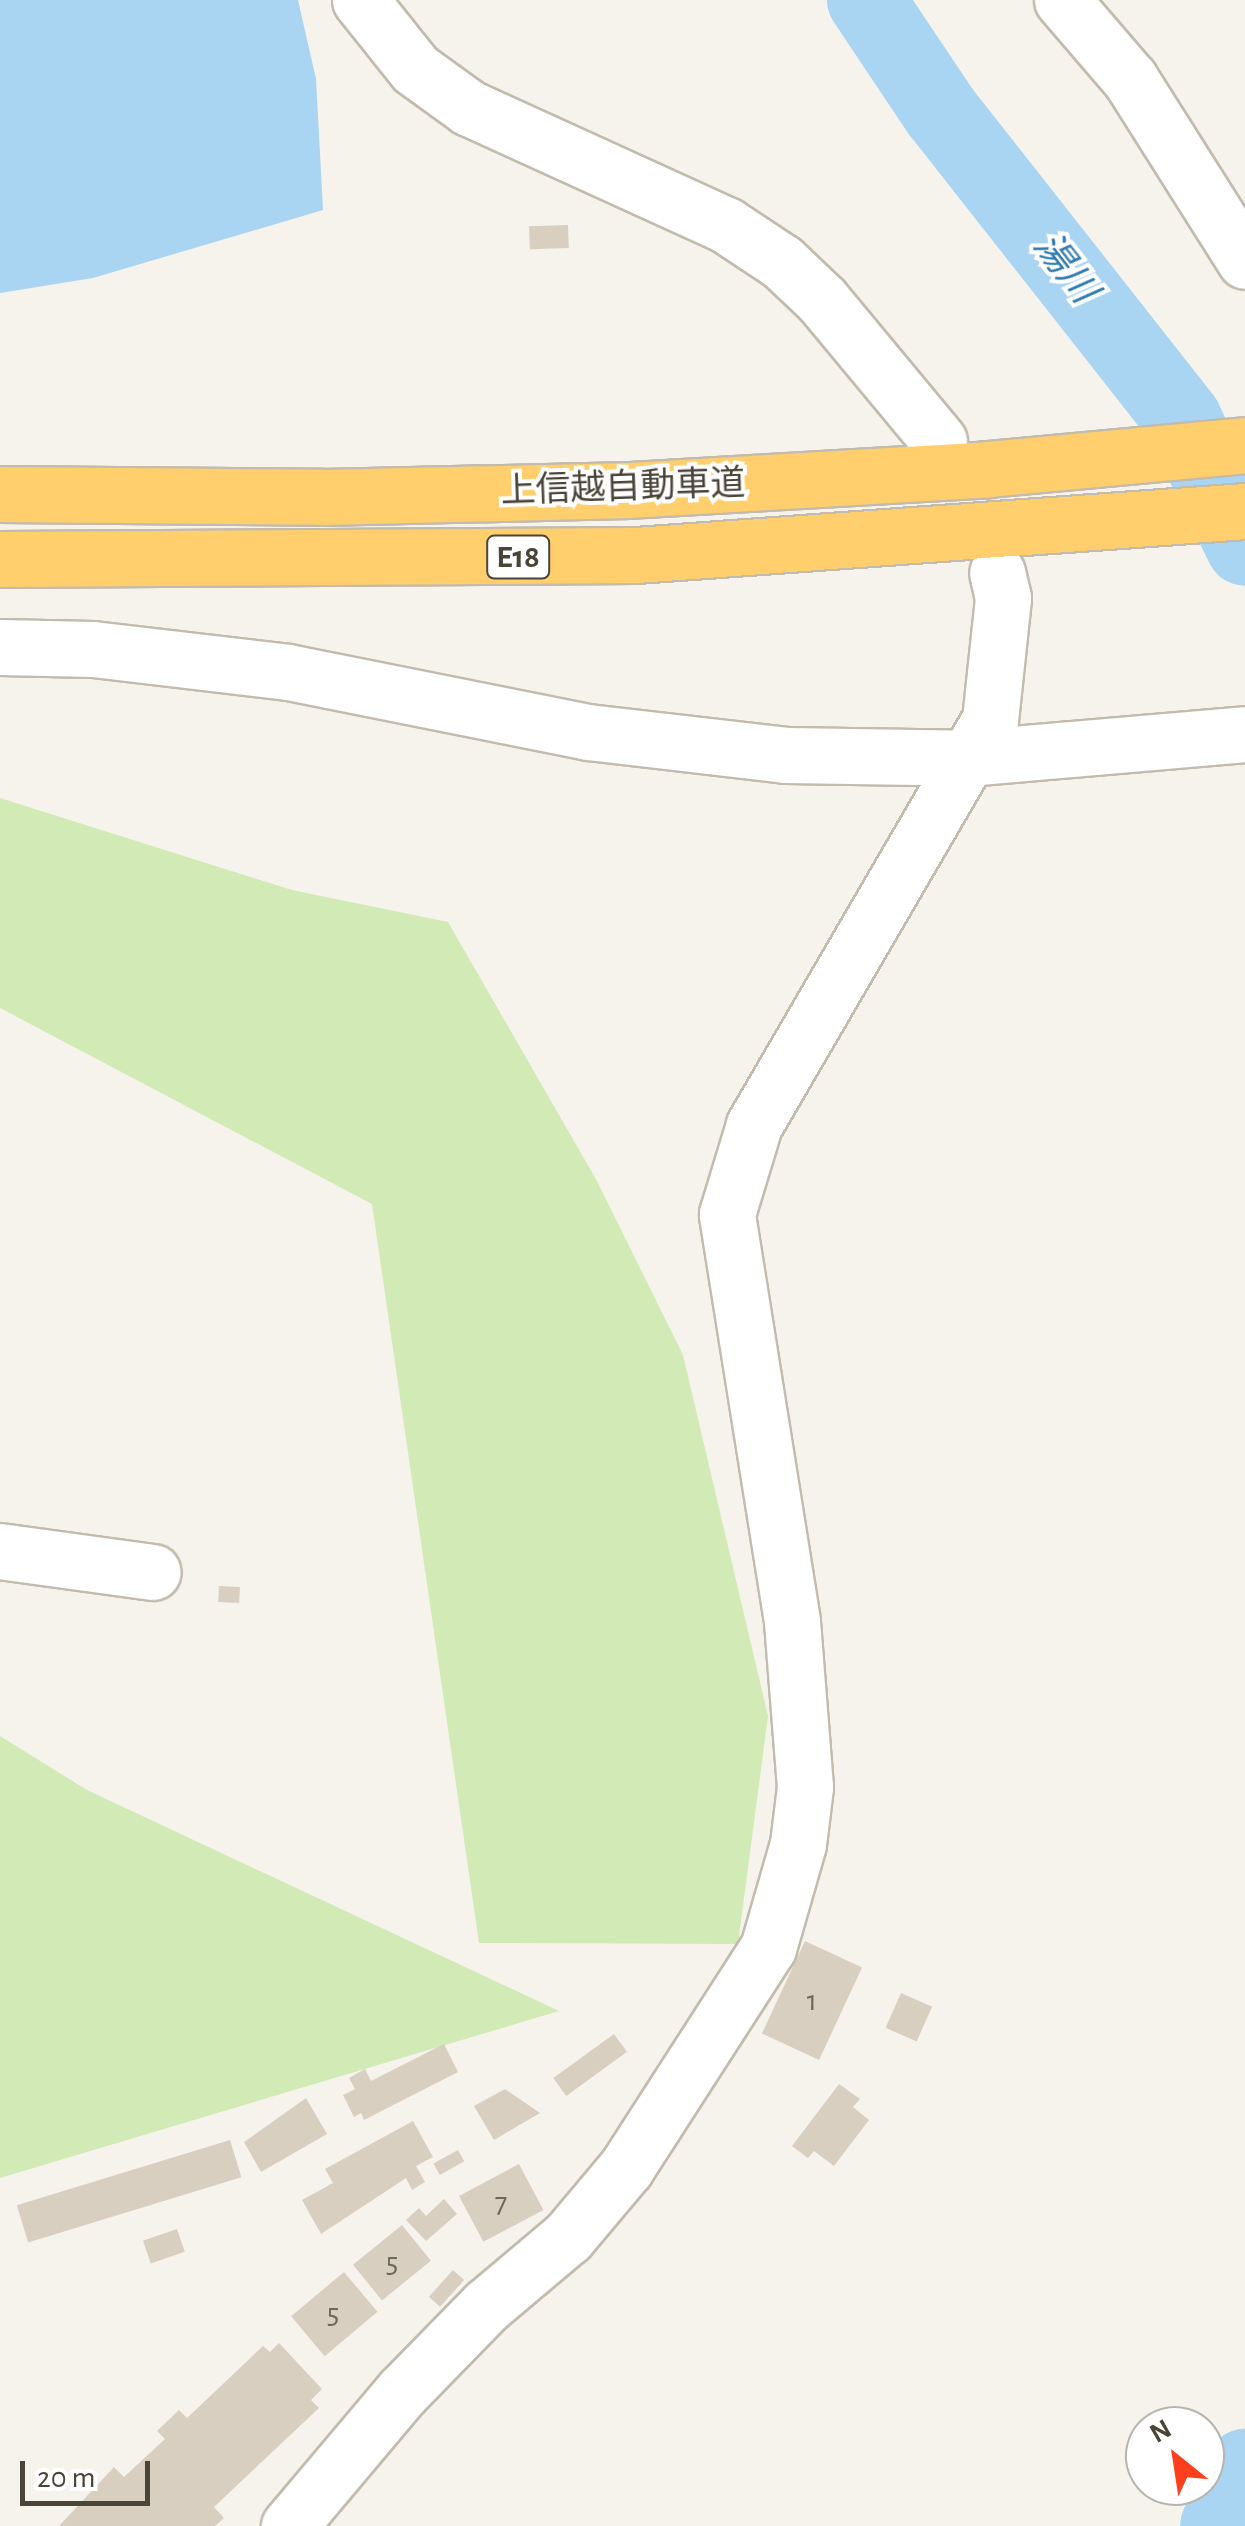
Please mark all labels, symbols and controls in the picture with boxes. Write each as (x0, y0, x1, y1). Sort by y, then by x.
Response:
water label: 湯川 (1023, 225, 1105, 313)
street label: 上信越自動車道 (500, 463, 746, 513)
road number: E18 (486, 530, 550, 584)
house number: 1 (807, 1983, 817, 2019)
house number: 7 (495, 2185, 507, 2221)
house number: 5 (386, 2245, 398, 2281)
house number: 5 (327, 2296, 339, 2332)
north arrow (1125, 2406, 1225, 2506)
text: N (1146, 2415, 1176, 2449)
scale bar (25, 2441, 155, 2503)
text: 20 m (37, 2463, 95, 2493)

